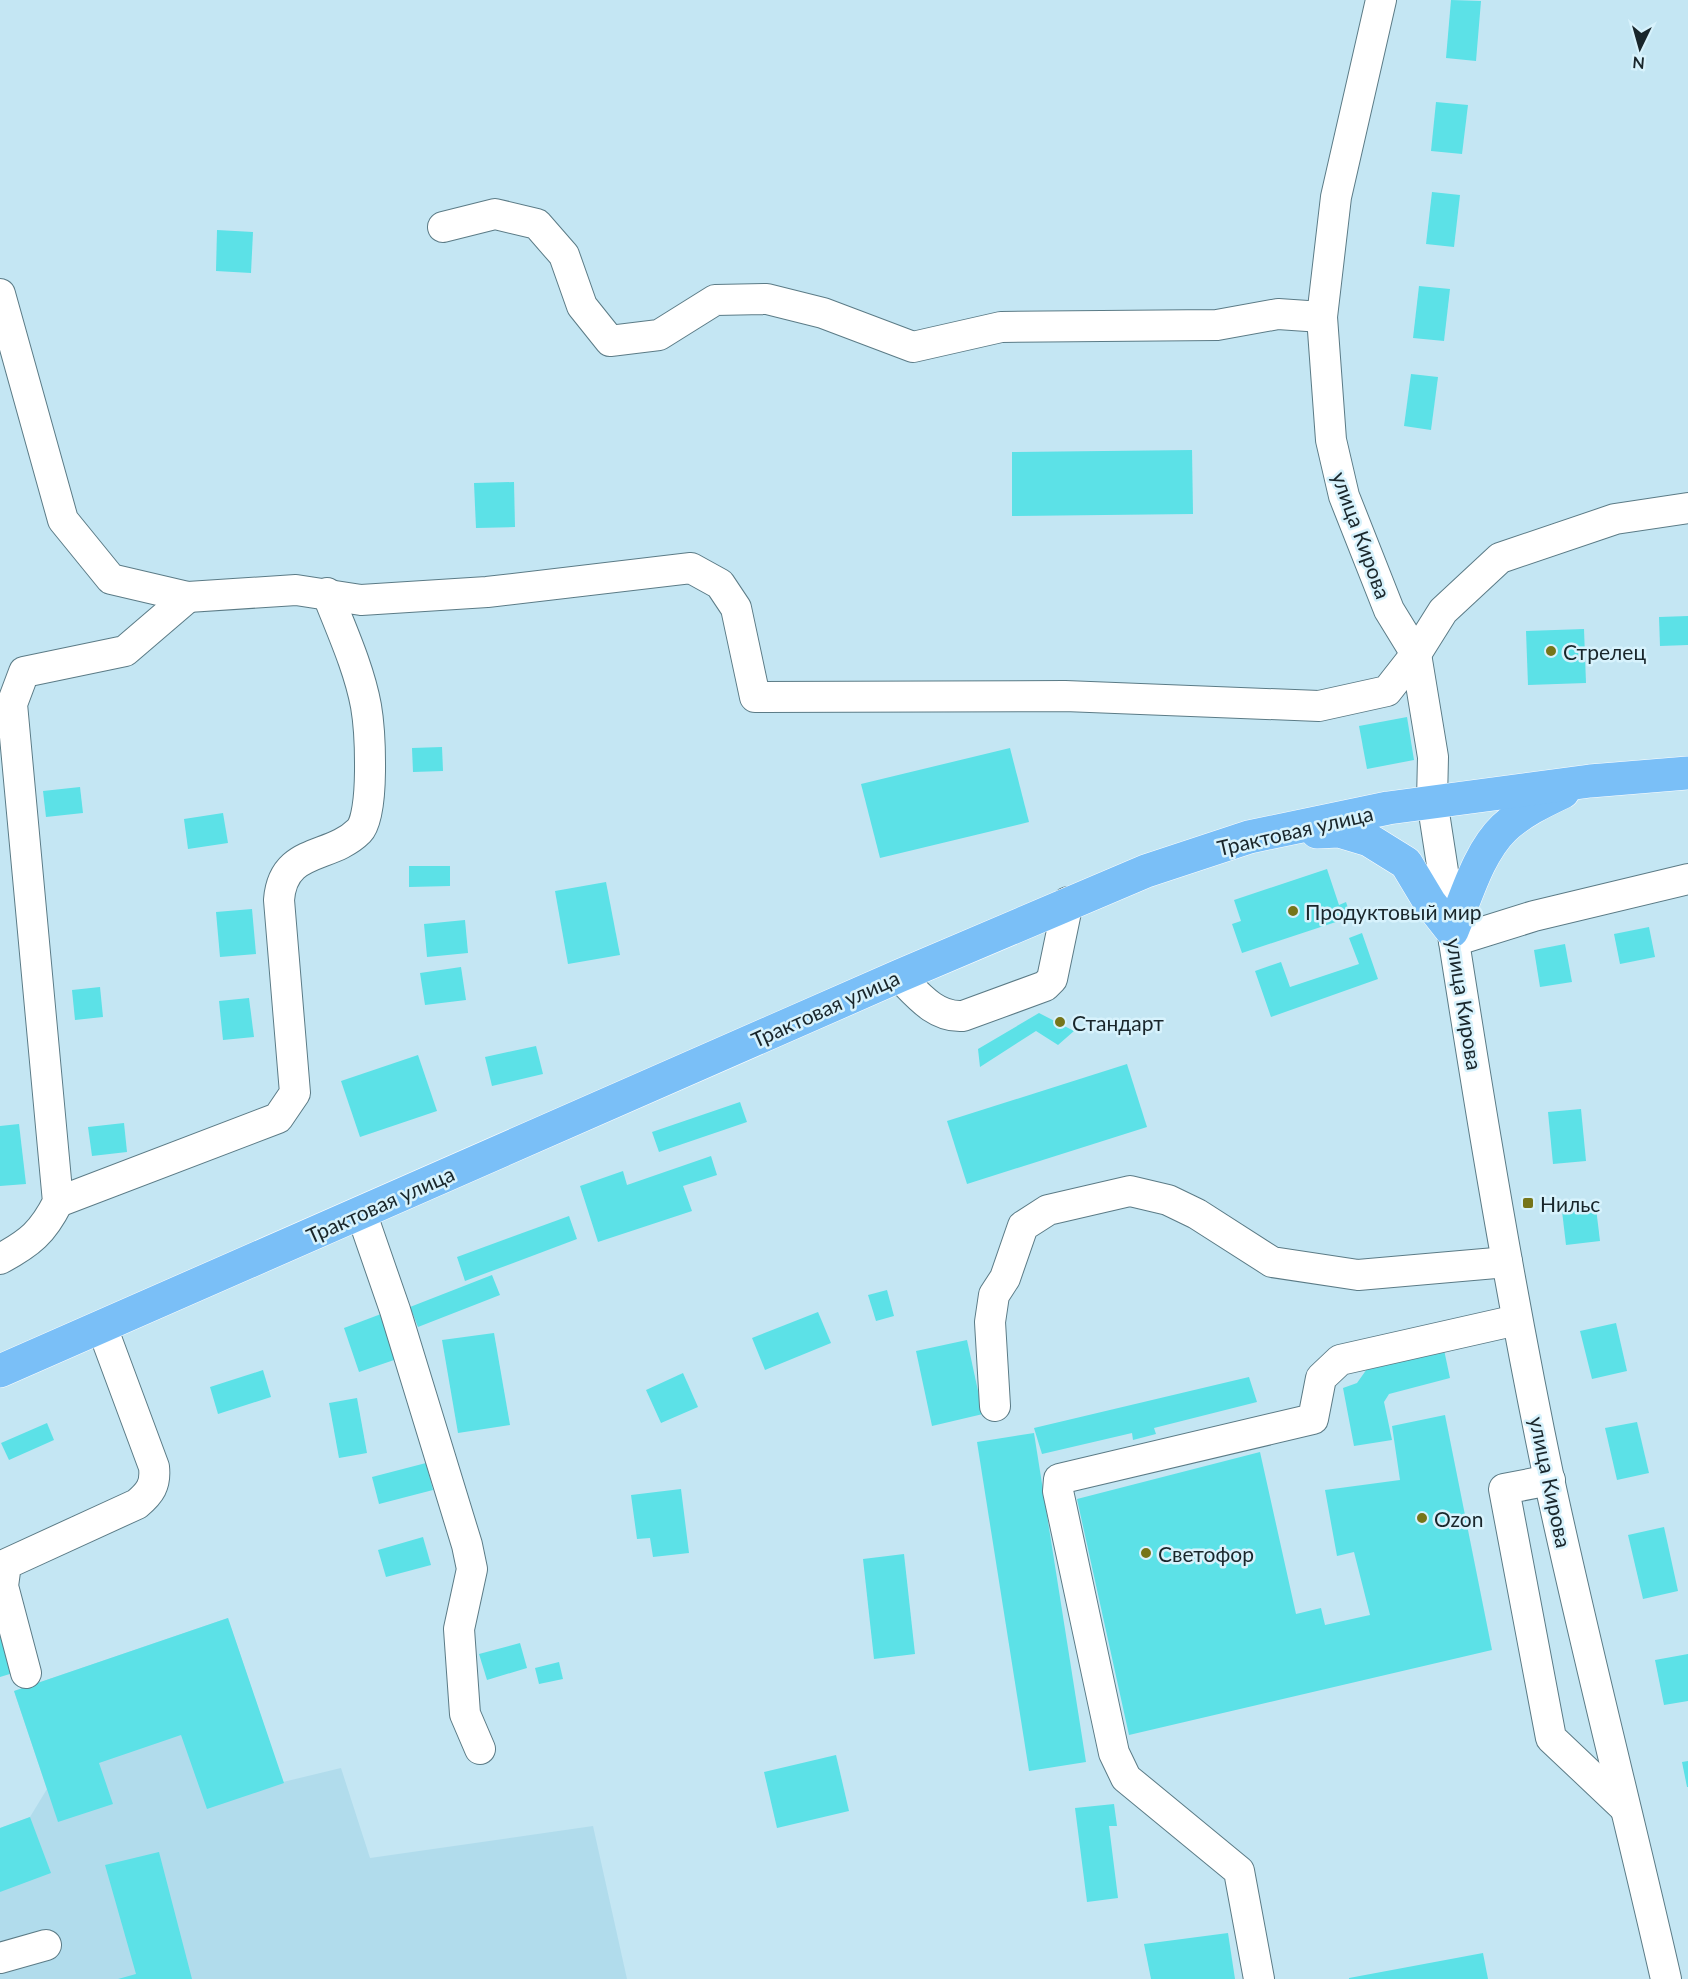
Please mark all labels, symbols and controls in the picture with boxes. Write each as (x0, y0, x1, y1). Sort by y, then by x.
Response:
north arrow (1610, 18, 1670, 78)
text: N (1632, 53, 1646, 73)
street label: улица Кирова (1327, 468, 1397, 602)
place label: Стрелец (1563, 639, 1646, 664)
marker: Стрелец (1544, 644, 1558, 658)
street label: Трактовая улица (1215, 800, 1375, 860)
place label: Продуктовый мир (1305, 899, 1482, 924)
marker: Продуктовый мир (1286, 904, 1300, 918)
street label: улица Кирова (1442, 936, 1488, 1072)
street label: Трактовая улица (747, 964, 903, 1052)
place label: Стандарт (1072, 1010, 1164, 1035)
marker: Стандарт (1053, 1015, 1067, 1029)
street label: Трактовая улица (302, 1160, 458, 1248)
place label: Нильс (1540, 1191, 1600, 1216)
marker: Нильс (1521, 1196, 1535, 1210)
street label: улица Кирова (1525, 1414, 1577, 1550)
place label: Ozon (1434, 1506, 1484, 1531)
marker: Ozon (1415, 1511, 1429, 1525)
place label: Светофор (1158, 1541, 1254, 1566)
marker: Светофор (1139, 1546, 1153, 1560)

